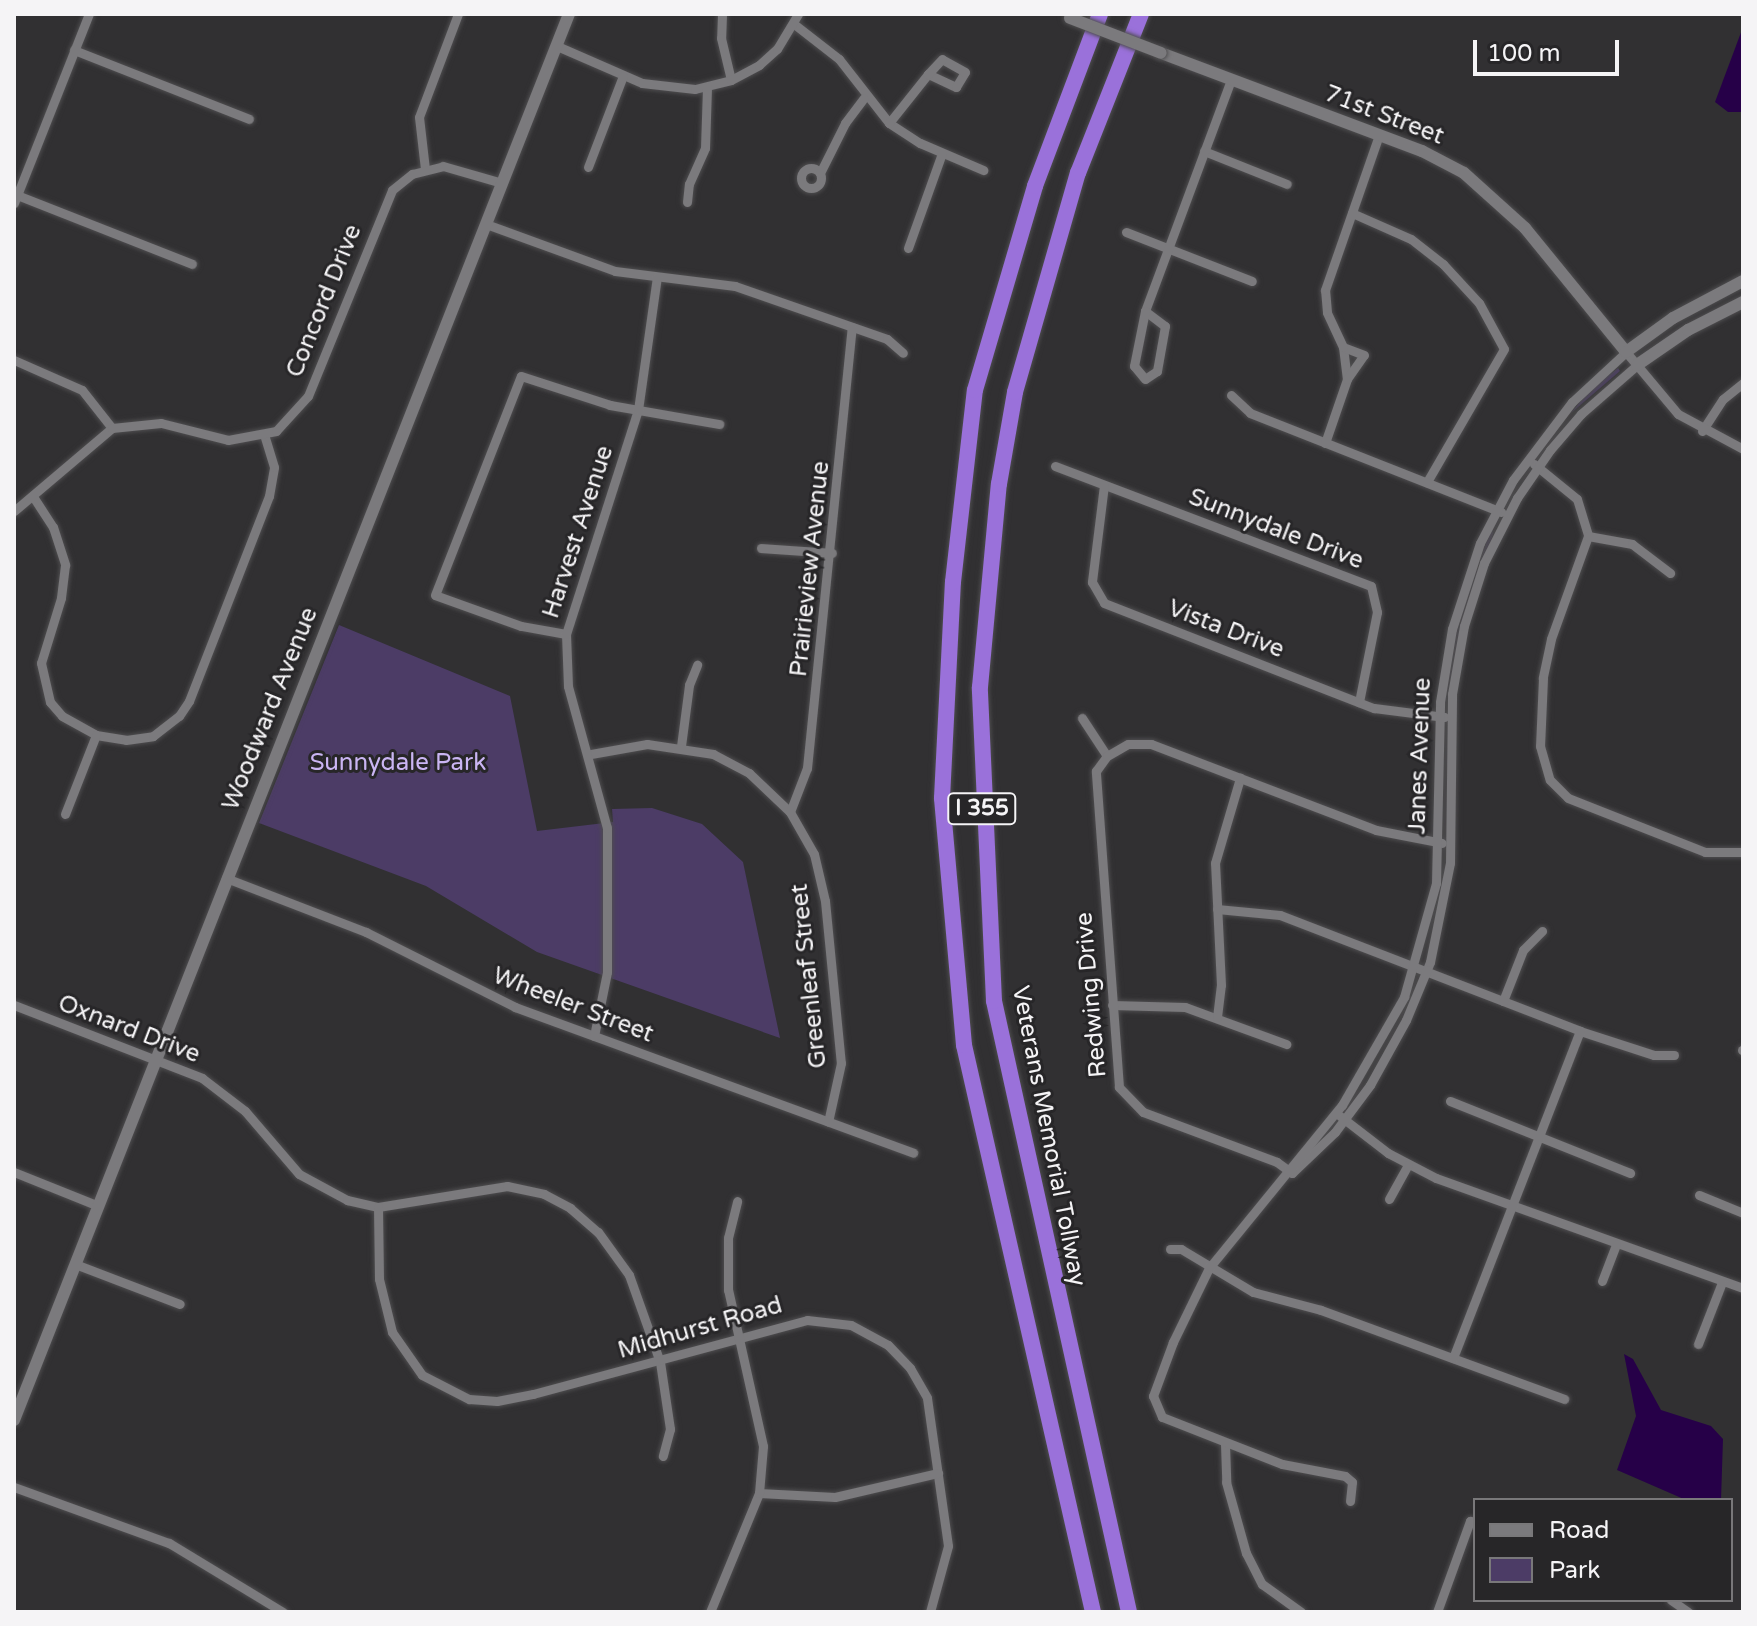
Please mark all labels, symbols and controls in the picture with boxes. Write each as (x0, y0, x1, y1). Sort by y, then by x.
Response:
scale bar (1477, 24, 1623, 74)
text: 100 m (1487, 39, 1561, 68)
street label: 71st Street (1320, 79, 1448, 151)
street label: Concord Drive (280, 220, 368, 382)
street label: Harvest Avenue (537, 442, 619, 622)
street label: Prairieview Avenue (784, 460, 836, 678)
street label: Sunnydale Drive (1185, 483, 1367, 575)
street label: Vista Drive (1164, 594, 1288, 664)
street label: Woodward Avenue (216, 603, 324, 815)
street label: Janes Avenue (1403, 677, 1437, 835)
park label: Sunnydale Park (310, 749, 486, 777)
road number: I 355 (946, 791, 1018, 827)
street label: Greenleaf Street (785, 882, 833, 1070)
street label: Redwing Drive (1069, 911, 1113, 1079)
street label: Wheeler Street (489, 961, 657, 1049)
street label: Veterans Memorial Tollway (1006, 983, 1092, 1289)
street label: Oxnard Drive (54, 989, 204, 1069)
street label: Midhurst Road (615, 1291, 785, 1365)
legend (1473, 1498, 1733, 1602)
text: Road (1549, 1516, 1609, 1545)
text: Park (1549, 1556, 1600, 1585)

